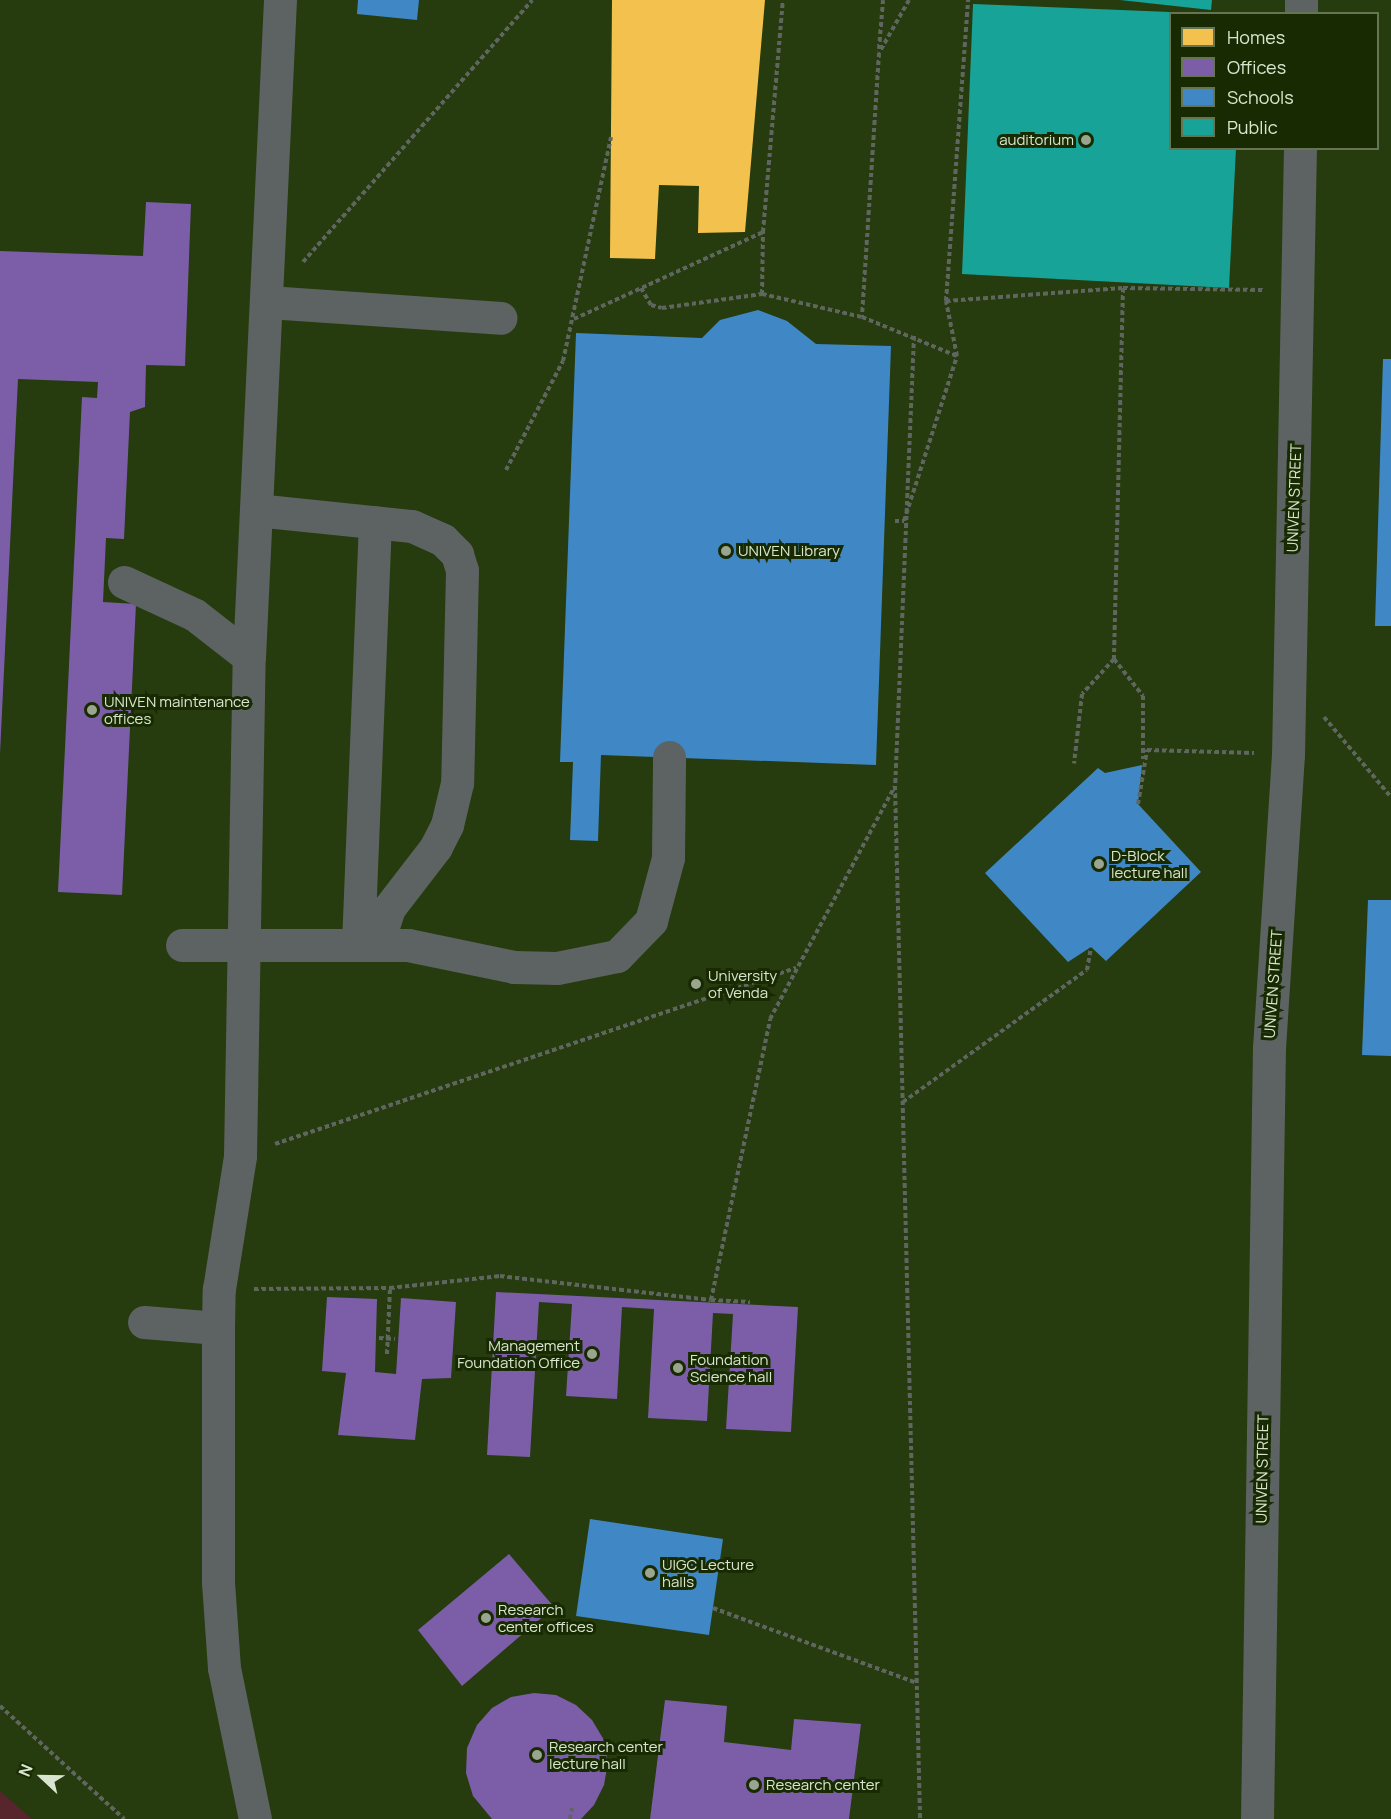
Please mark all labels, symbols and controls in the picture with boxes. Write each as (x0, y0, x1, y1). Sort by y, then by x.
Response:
legend (1169, 12, 1379, 150)
text: Homes (1227, 25, 1285, 49)
text: Offices (1227, 55, 1286, 79)
text: Schools (1227, 85, 1294, 109)
text: Public (1227, 115, 1278, 139)
place label: auditorium (999, 131, 1074, 149)
marker: auditorium (1079, 133, 1093, 147)
street label: UNIVEN STREET (1283, 443, 1305, 553)
place label: UNIVEN Library (738, 542, 840, 560)
marker: UNIVEN Library (719, 544, 733, 558)
place label: UNIVEN maintenance offices (104, 692, 250, 727)
marker: UNIVEN maintenance offices (85, 703, 99, 717)
place label: D-Block lecture hall (1111, 846, 1188, 881)
marker: D-Block lecture hall (1092, 857, 1106, 871)
street label: UNIVEN STREET (1260, 929, 1286, 1039)
place label: University of Venda (708, 966, 777, 1001)
marker: University of Venda (689, 977, 703, 991)
place label: Management Foundation Office (457, 1336, 580, 1371)
marker: Management Foundation Office (585, 1347, 599, 1361)
place label: Foundation Science hall (690, 1350, 772, 1385)
marker: Foundation Science hall (671, 1361, 685, 1375)
street label: UNIVEN STREET (1252, 1414, 1272, 1524)
place label: UIGC Lecture halls (662, 1555, 754, 1590)
marker: UIGC Lecture halls (643, 1566, 657, 1580)
place label: Research center offices (498, 1600, 594, 1635)
marker: Research center offices (479, 1611, 493, 1625)
place label: Research center lecture hall (549, 1737, 663, 1772)
north arrow (12, 1747, 72, 1807)
marker: Research center lecture hall (530, 1748, 544, 1762)
text: N (13, 1761, 38, 1780)
place label: Research center (766, 1776, 880, 1794)
marker: Research center (747, 1778, 761, 1792)

